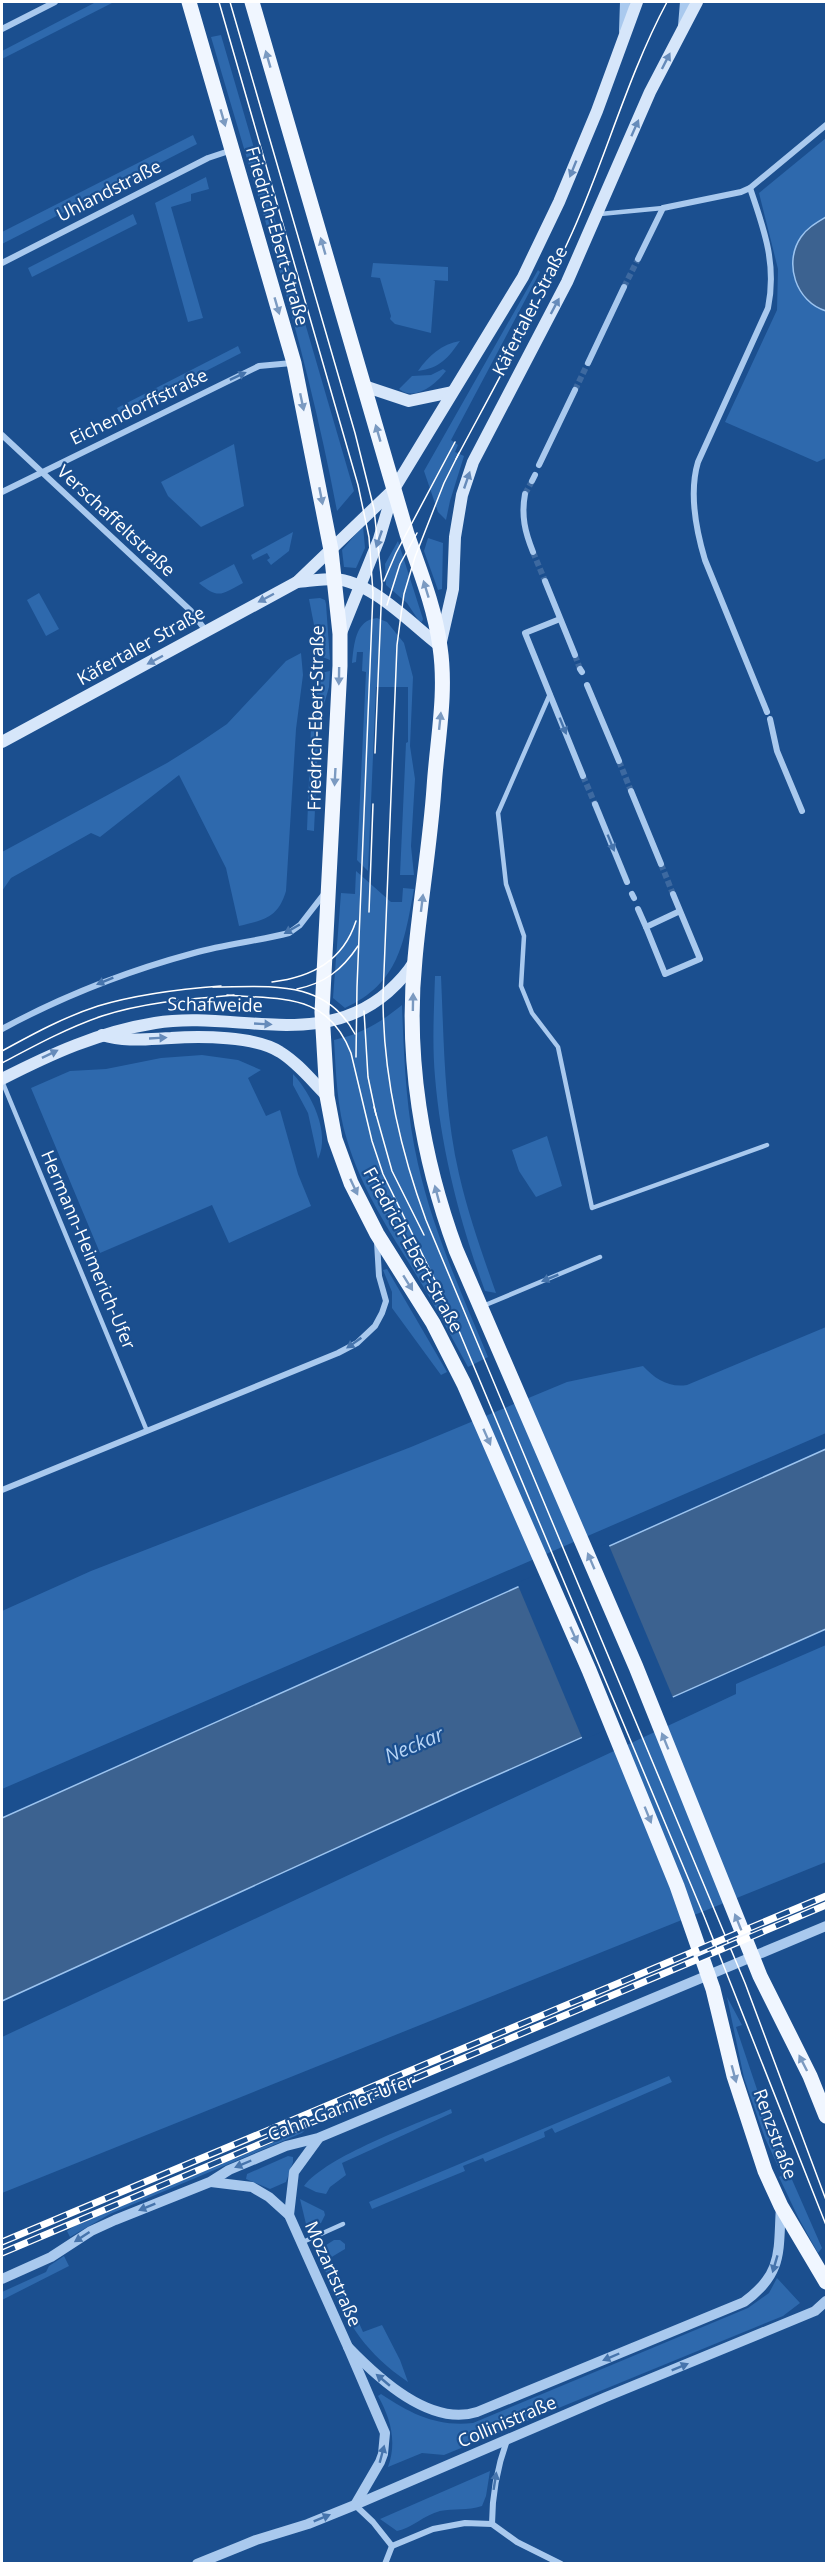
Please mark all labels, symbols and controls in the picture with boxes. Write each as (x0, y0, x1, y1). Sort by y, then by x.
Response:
one-way arrow (263, 50, 272, 68)
one-way arrow (661, 52, 671, 69)
one-way arrow (219, 109, 228, 127)
one-way arrow (630, 119, 639, 136)
street label: Friedrich-Ebert-Straße (241, 143, 315, 328)
street label: Uhlandstraße (52, 153, 165, 227)
one-way arrow (568, 160, 577, 178)
one-way arrow (318, 237, 327, 255)
street label: Käfertaler Straße (486, 242, 572, 380)
one-way arrow (273, 297, 282, 315)
one-way arrow (550, 297, 559, 314)
street label: Eichendorffstraße (66, 362, 211, 450)
one-way arrow (230, 371, 247, 380)
one-way arrow (298, 393, 307, 412)
one-way arrow (373, 424, 382, 442)
street label: Verschaffeltstraße (52, 459, 181, 581)
one-way arrow (463, 471, 473, 489)
one-way arrow (317, 486, 326, 505)
one-way arrow (373, 530, 383, 548)
one-way arrow (421, 580, 430, 598)
one-way arrow (257, 593, 274, 602)
street label: Käfertaler Straße (72, 600, 209, 690)
street label: Friedrich-Ebert-Straße (301, 625, 329, 811)
one-way arrow (146, 655, 163, 665)
one-way arrow (335, 667, 344, 686)
one-way arrow (435, 711, 445, 730)
one-way arrow (559, 717, 568, 735)
one-way arrow (331, 767, 340, 786)
one-way arrow (607, 834, 616, 852)
one-way arrow (417, 893, 427, 912)
one-way arrow (284, 924, 300, 935)
one-way arrow (95, 976, 113, 986)
street label: Schafweide (167, 991, 263, 1017)
one-way arrow (408, 992, 418, 1011)
one-way arrow (254, 1019, 273, 1028)
one-way arrow (149, 1034, 168, 1043)
one-way arrow (42, 1050, 59, 1059)
street label: Hermann-Heimerich-Ufer (36, 1146, 142, 1353)
street label: Friedrich-Ebert-Straße (358, 1163, 469, 1336)
one-way arrow (349, 1179, 358, 1196)
one-way arrow (432, 1185, 442, 1203)
one-way arrow (540, 1273, 558, 1283)
one-way arrow (403, 1275, 414, 1291)
one-way arrow (347, 1337, 363, 1349)
one-way arrow (483, 1429, 492, 1446)
one-way arrow (586, 1552, 595, 1570)
one-way arrow (569, 1627, 579, 1645)
water label: Neckar (380, 1720, 449, 1769)
one-way arrow (660, 1732, 669, 1750)
one-way arrow (643, 1807, 653, 1825)
one-way arrow (733, 1913, 742, 1931)
one-way arrow (798, 2054, 808, 2071)
one-way arrow (729, 2065, 739, 2083)
street label: Cahn-Garnier-Ufer (264, 2068, 418, 2146)
street label: Renzstraße (749, 2085, 803, 2182)
one-way arrow (234, 2159, 252, 2169)
one-way arrow (138, 2202, 156, 2212)
street label: Mozartstraße (300, 2217, 368, 2330)
one-way arrow (74, 2231, 90, 2242)
one-way arrow (770, 2255, 779, 2273)
one-way arrow (601, 2352, 619, 2362)
one-way arrow (671, 2362, 689, 2371)
one-way arrow (376, 2374, 391, 2387)
street label: Collinistraße (454, 2390, 560, 2453)
one-way arrow (378, 2445, 387, 2463)
one-way arrow (490, 2471, 499, 2490)
one-way arrow (313, 2513, 331, 2522)

